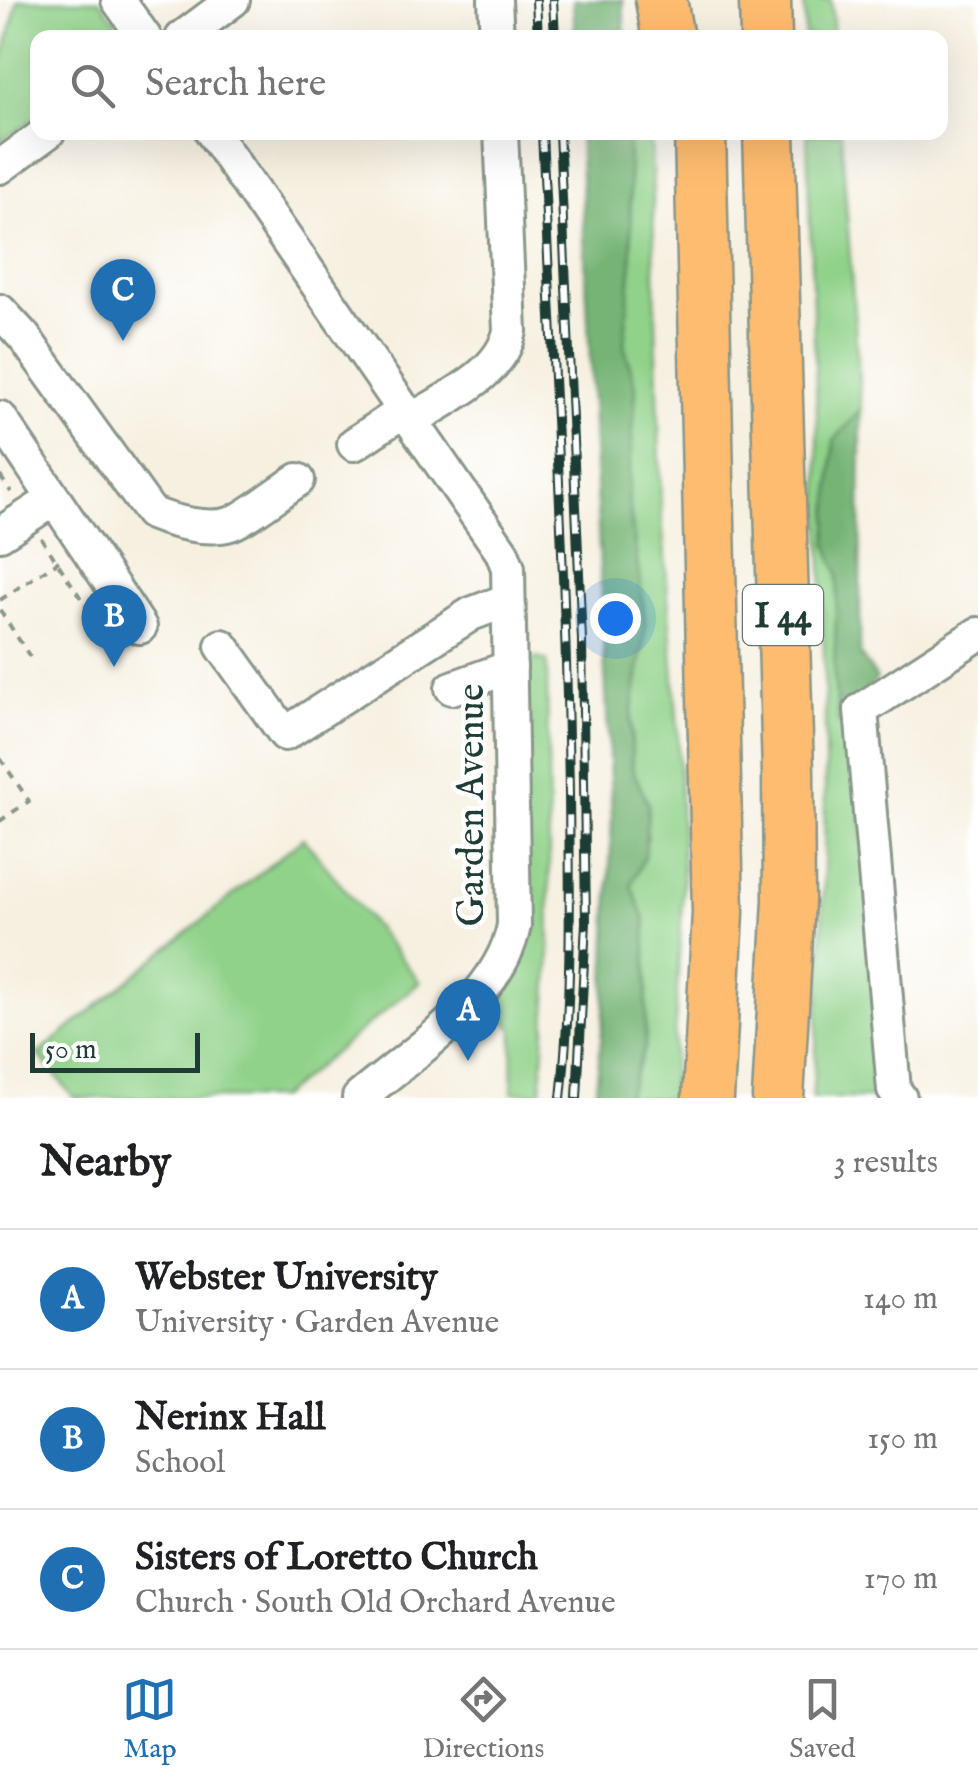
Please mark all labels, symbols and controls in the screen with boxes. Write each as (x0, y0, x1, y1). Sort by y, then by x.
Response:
search box (30, 30, 948, 140)
icon: search (65, 58, 120, 113)
text: Search here (145, 61, 326, 109)
pin: C (90, 258, 156, 341)
pin: B (82, 584, 146, 667)
road number: I 44 (743, 585, 823, 645)
your location (590, 593, 641, 644)
street label: Garden Avenue (449, 684, 497, 926)
pin: A (436, 978, 500, 1061)
scale bar (30, 1028, 200, 1072)
text: 50 m (45, 1033, 97, 1068)
text: Nearby (40, 1137, 171, 1190)
text: 3 results (834, 1143, 938, 1184)
text: Webster University (135, 1255, 438, 1303)
text: A (62, 1279, 83, 1320)
text: 140 m (863, 1279, 938, 1320)
text: University · Garden Avenue (135, 1303, 499, 1344)
text: Nerinx Hall (135, 1395, 325, 1443)
text: B (62, 1419, 83, 1460)
text: 150 m (867, 1419, 938, 1460)
text: School (135, 1443, 225, 1484)
text: Sisters of Loretto Church (135, 1535, 538, 1583)
text: C (61, 1559, 84, 1600)
text: 170 m (864, 1559, 938, 1600)
text: Church · South Old Orchard Avenue (135, 1583, 616, 1624)
tab: Map (122, 1672, 177, 1767)
tab: Directions (422, 1672, 544, 1767)
tab: Saved (789, 1672, 856, 1767)

